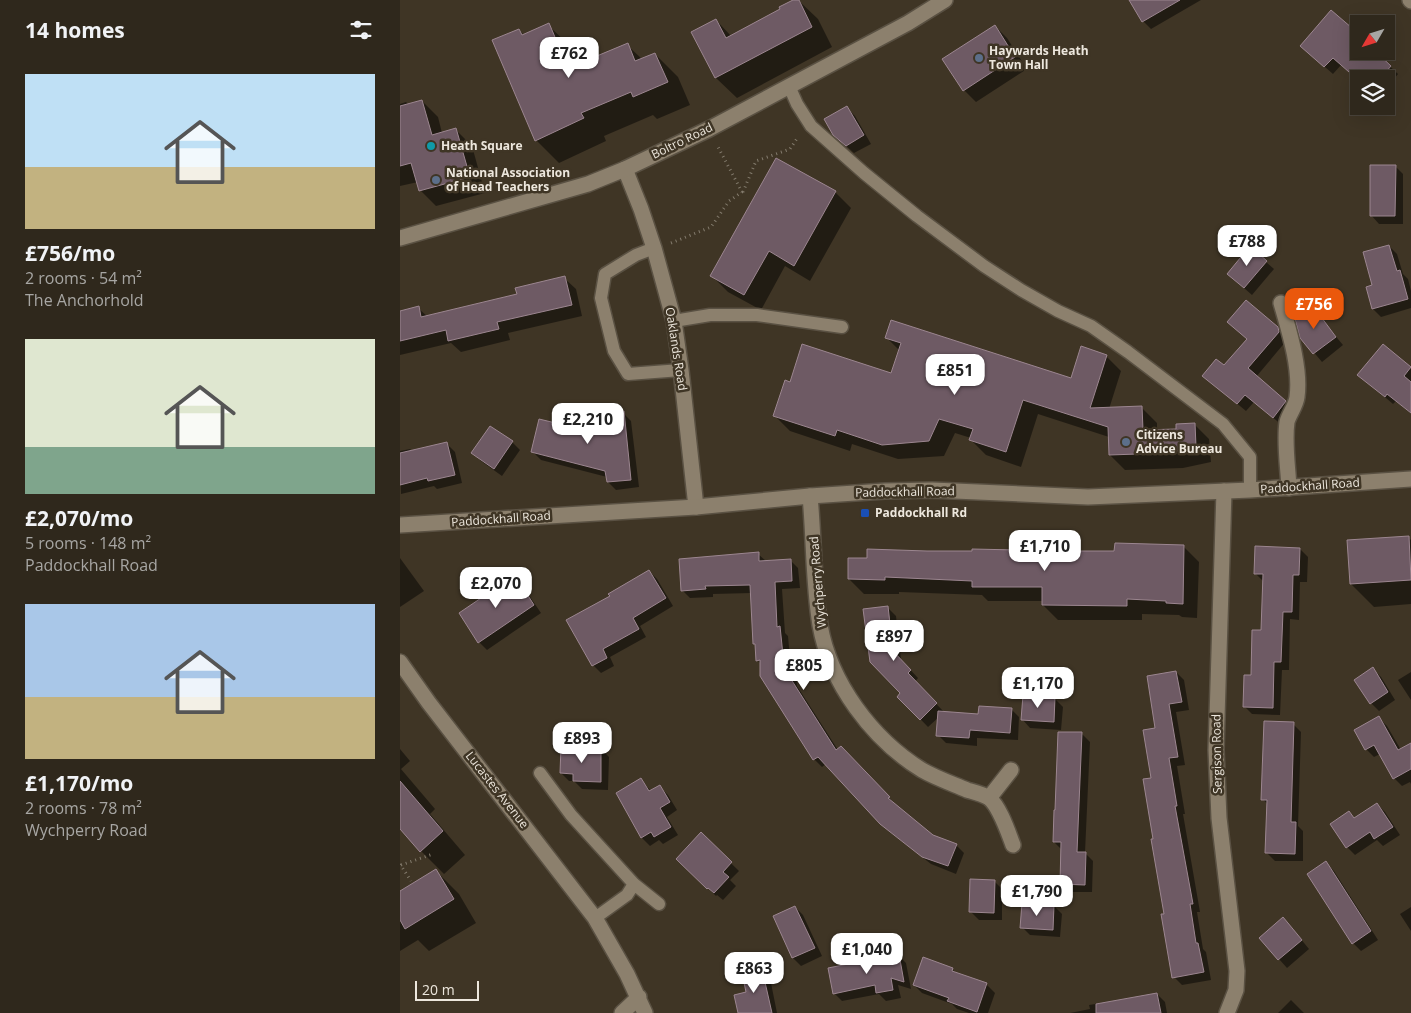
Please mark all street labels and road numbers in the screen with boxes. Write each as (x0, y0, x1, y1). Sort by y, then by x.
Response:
street label: Boltro Road (648, 118, 715, 163)
street label: Oaklands Road (662, 306, 691, 392)
street label: Paddockhall Road (1260, 474, 1360, 497)
street label: Paddockhall Road (855, 482, 955, 501)
street label: Paddockhall Road (451, 507, 551, 530)
street label: Wychperry Road (805, 536, 830, 629)
street label: Sergison Road (1207, 714, 1226, 794)
street label: Lucastes Avenue (462, 748, 533, 832)

